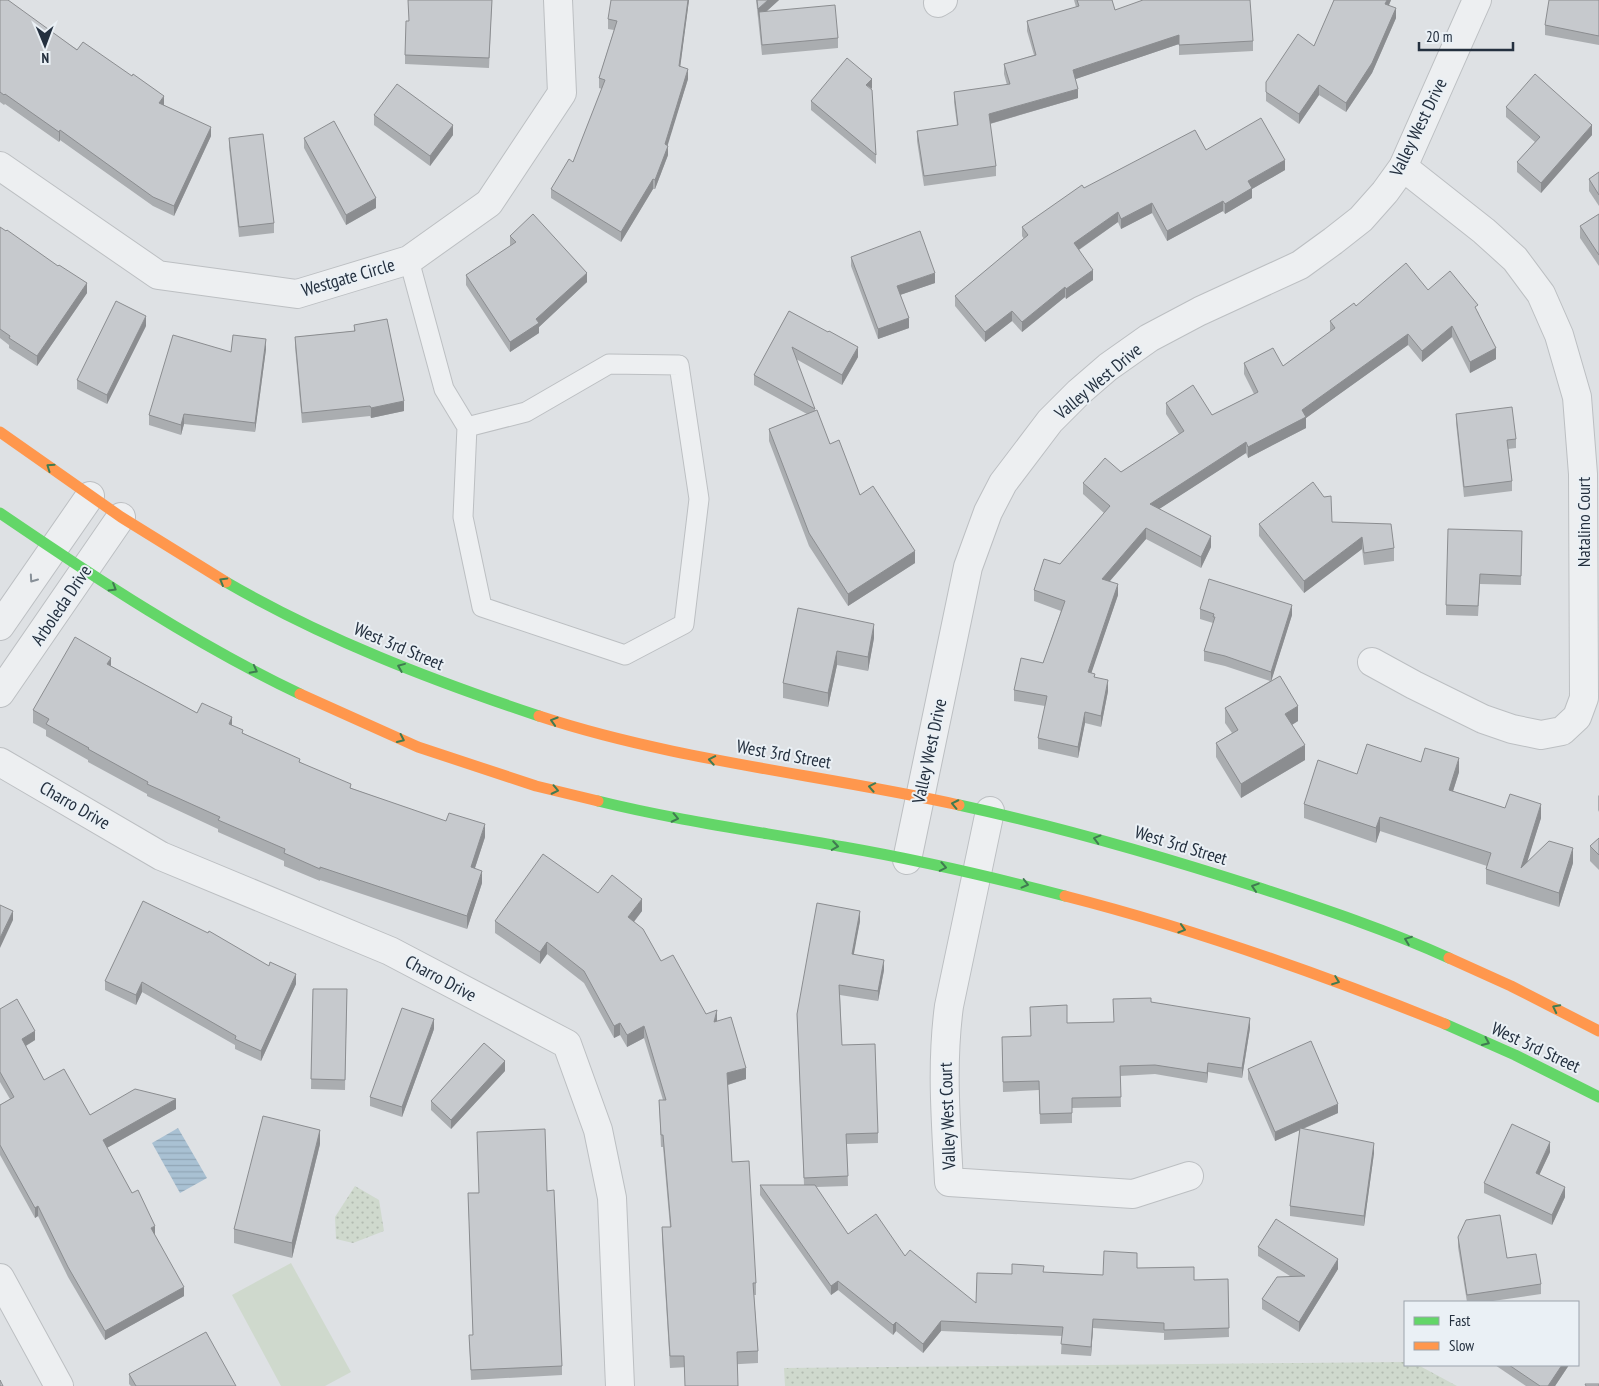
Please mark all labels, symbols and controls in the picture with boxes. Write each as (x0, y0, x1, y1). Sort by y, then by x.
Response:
north arrow (20, 20, 70, 70)
scale bar (1419, 20, 1513, 52)
text: 20 m (1426, 27, 1452, 46)
text: N (41, 49, 49, 67)
street label: Valley West Drive (1384, 74, 1452, 181)
street label: Westgate Circle (299, 253, 397, 301)
street label: Valley West Drive (1049, 338, 1146, 425)
one-way arrow (47, 464, 56, 473)
street label: Natalino Court (1572, 477, 1595, 567)
street label: Arboleda Drive (26, 560, 96, 650)
one-way arrow (30, 573, 39, 583)
one-way arrow (219, 577, 228, 587)
one-way arrow (108, 582, 117, 592)
street label: West 3rd Street (350, 617, 448, 675)
one-way arrow (398, 662, 406, 672)
one-way arrow (249, 664, 258, 674)
street label: Valley West Drive (906, 697, 951, 806)
one-way arrow (551, 717, 559, 727)
one-way arrow (396, 733, 405, 744)
street label: West 3rd Street (735, 734, 833, 774)
one-way arrow (708, 755, 717, 765)
street label: Charro Drive (36, 776, 114, 834)
one-way arrow (868, 782, 877, 793)
one-way arrow (550, 785, 559, 795)
one-way arrow (951, 799, 959, 809)
one-way arrow (670, 812, 679, 823)
street label: West 3rd Street (1132, 820, 1230, 870)
one-way arrow (1093, 834, 1102, 845)
one-way arrow (830, 840, 839, 850)
one-way arrow (938, 861, 947, 871)
one-way arrow (1021, 879, 1029, 889)
one-way arrow (1251, 882, 1259, 892)
one-way arrow (1177, 924, 1185, 934)
one-way arrow (1404, 936, 1413, 946)
street label: Charro Drive (401, 950, 481, 1006)
one-way arrow (1331, 975, 1339, 985)
one-way arrow (1552, 1004, 1561, 1014)
street label: West 3rd Street (1488, 1016, 1584, 1078)
one-way arrow (1481, 1036, 1490, 1046)
street label: Valley West Court (934, 1062, 960, 1171)
legend (1404, 1301, 1579, 1366)
text: Fast (1449, 1311, 1470, 1330)
text: Slow (1449, 1336, 1474, 1355)

